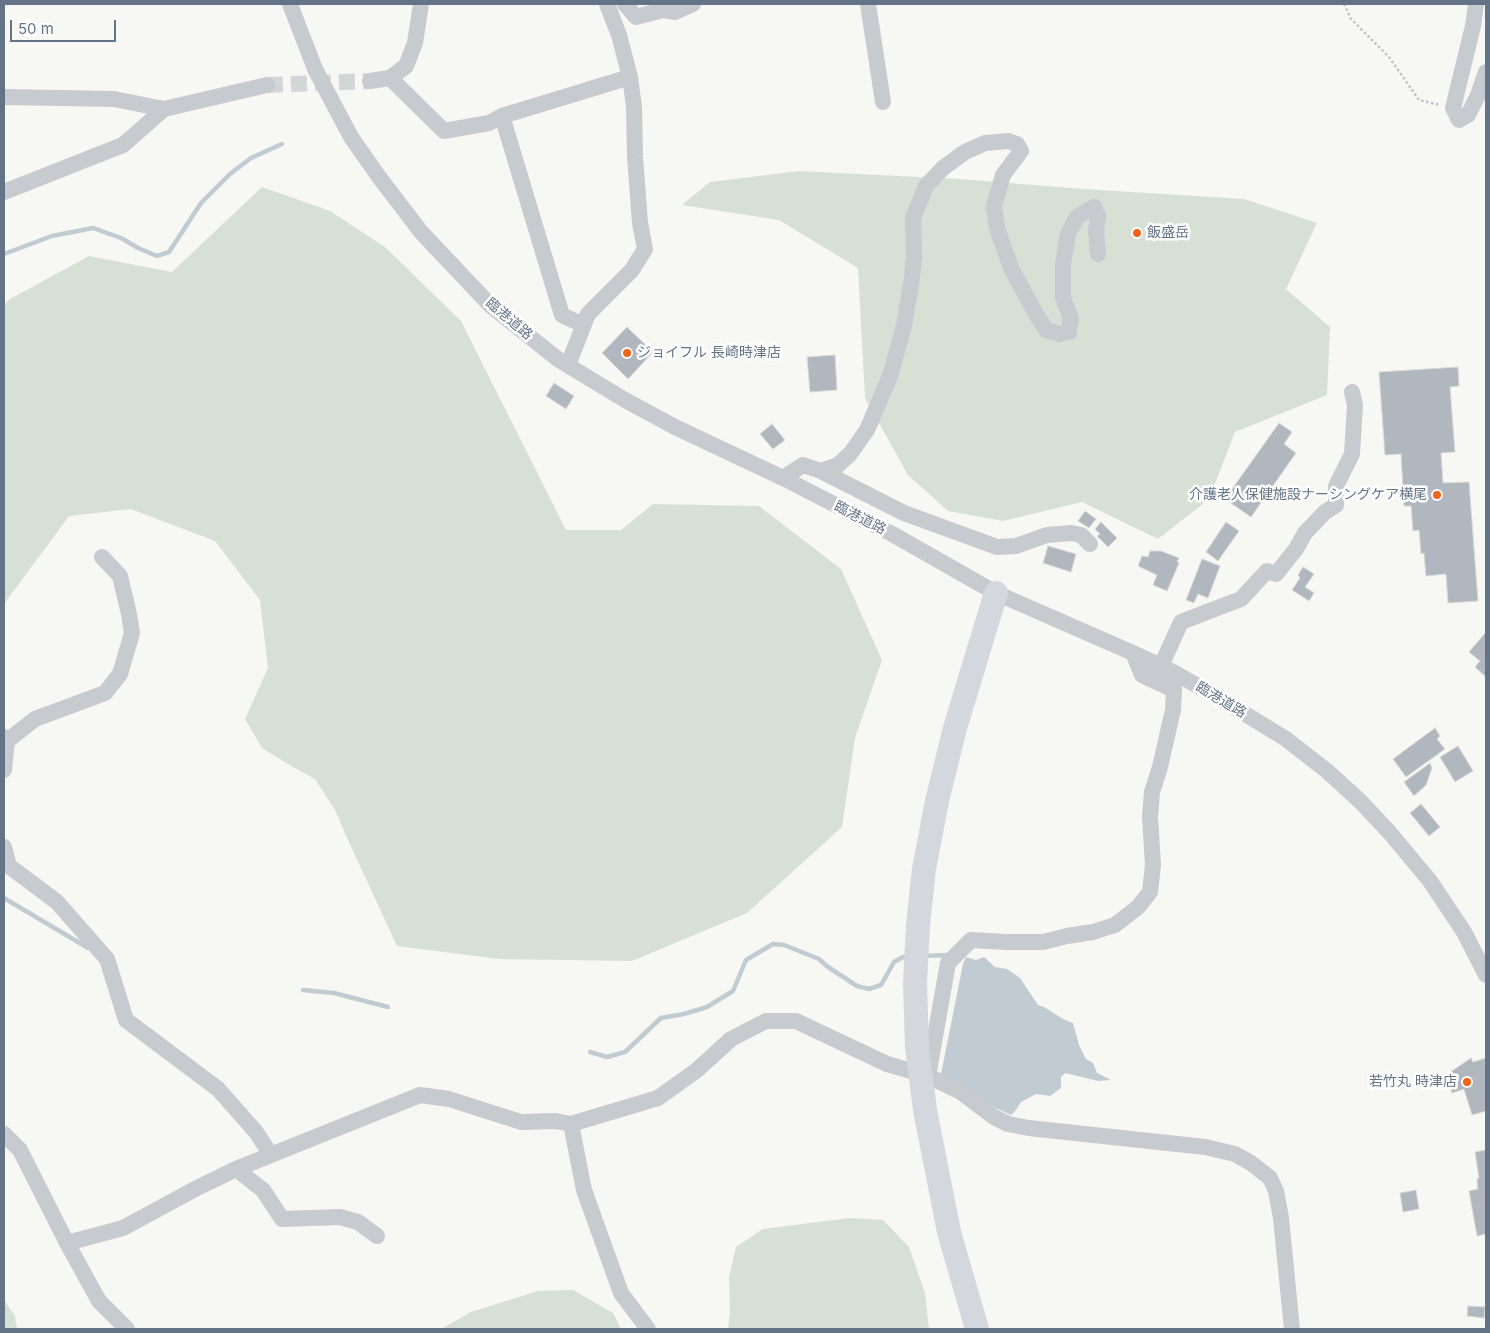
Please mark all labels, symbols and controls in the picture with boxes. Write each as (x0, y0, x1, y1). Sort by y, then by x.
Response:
scale bar (12, 10, 119, 42)
text: 50 m (18, 19, 54, 38)
place label: 飯盛岳 (1147, 225, 1189, 241)
marker: 飯盛岳 (1131, 227, 1143, 239)
street label: 臨港道路 (482, 295, 536, 343)
place label: ジョイフル 長崎時津店 (637, 345, 781, 361)
marker: ジョイフル 長崎時津店 (621, 347, 633, 359)
place label: 介護老人保健施設ナーシングケア横尾 (1189, 487, 1427, 503)
marker: 介護老人保健施設ナーシングケア横尾 (1431, 489, 1443, 501)
street label: 臨港道路 (831, 498, 889, 538)
street label: 臨港道路 (1193, 678, 1249, 722)
place label: 若竹丸 時津店 (1369, 1074, 1457, 1090)
marker: 若竹丸 時津店 (1461, 1076, 1473, 1088)

